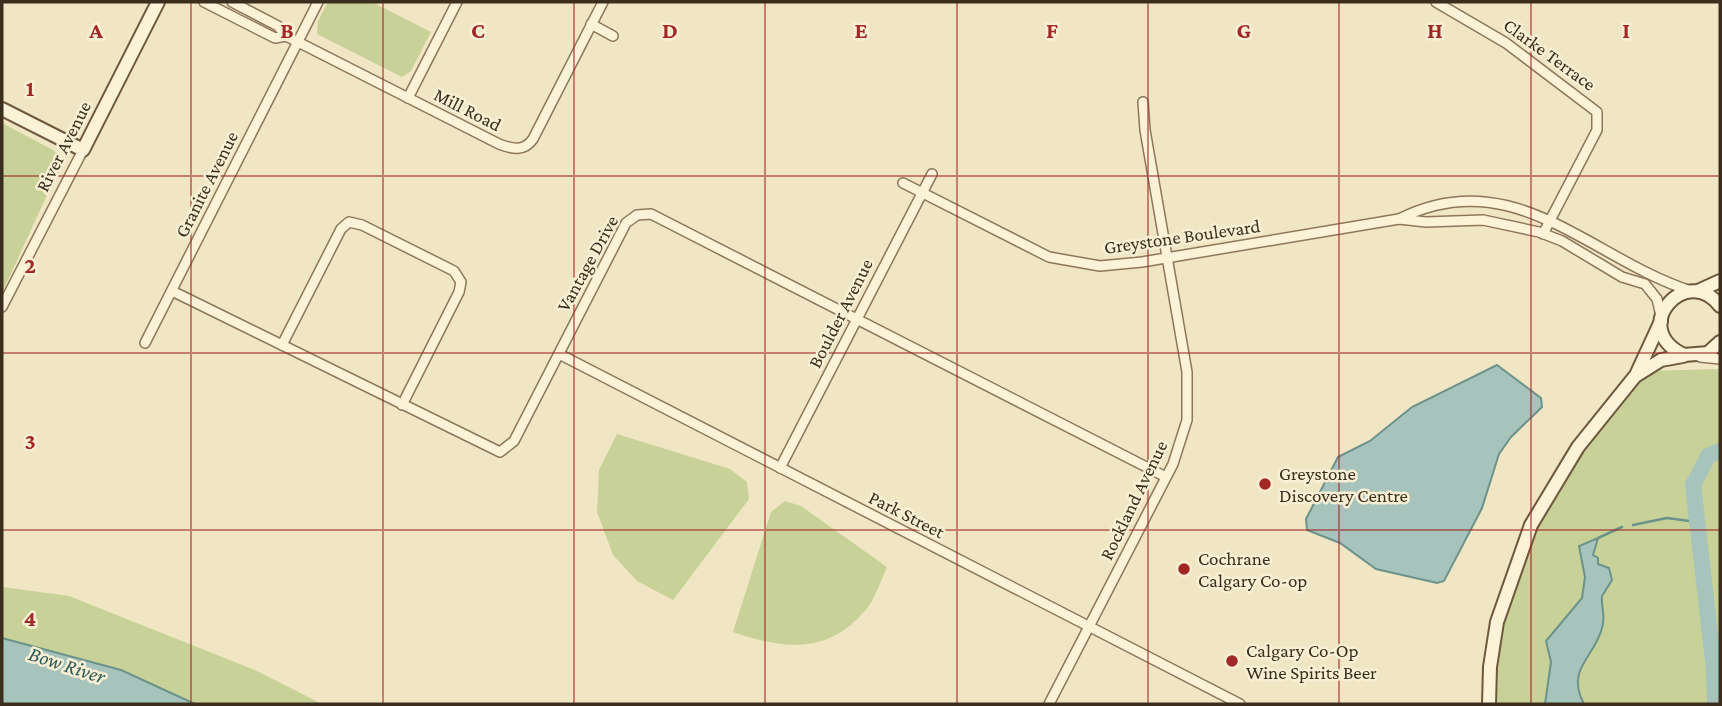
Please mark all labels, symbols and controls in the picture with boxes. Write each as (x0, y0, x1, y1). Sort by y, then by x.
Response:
street label: Clarke Terrace (1500, 14, 1600, 95)
text: A (88, 17, 103, 43)
text: B (280, 17, 294, 43)
text: C (471, 17, 485, 43)
text: D (662, 17, 678, 43)
text: E (854, 17, 868, 43)
text: F (1046, 17, 1058, 43)
text: G (1237, 17, 1252, 43)
text: H (1427, 17, 1443, 43)
text: I (1622, 17, 1630, 43)
text: 1 (26, 75, 35, 101)
street label: Mill Road (431, 84, 505, 135)
street label: River Avenue (32, 97, 95, 195)
street label: Granite Avenue (171, 128, 242, 241)
street label: Vantage Drive (552, 212, 622, 315)
street label: Greystone Boulevard (1103, 215, 1261, 258)
text: 2 (24, 252, 36, 278)
street label: Boulder Avenue (804, 255, 877, 371)
text: 3 (24, 428, 36, 454)
street label: Rockland Avenue (1095, 437, 1171, 563)
place label: Greystone Discovery Centre (1279, 463, 1408, 506)
marker: Greystone Discovery Centre (1257, 476, 1273, 492)
street label: Park Street (866, 487, 949, 543)
place label: Cochrane Calgary Co-op (1198, 548, 1307, 591)
marker: Cochrane Calgary Co-op (1176, 561, 1192, 577)
text: 4 (24, 605, 36, 631)
place label: Calgary Co-Op Wine Spirits Beer (1246, 640, 1377, 683)
water label: Bow River (26, 641, 109, 689)
marker: Calgary Co-Op Wine Spirits Beer (1224, 653, 1240, 669)

